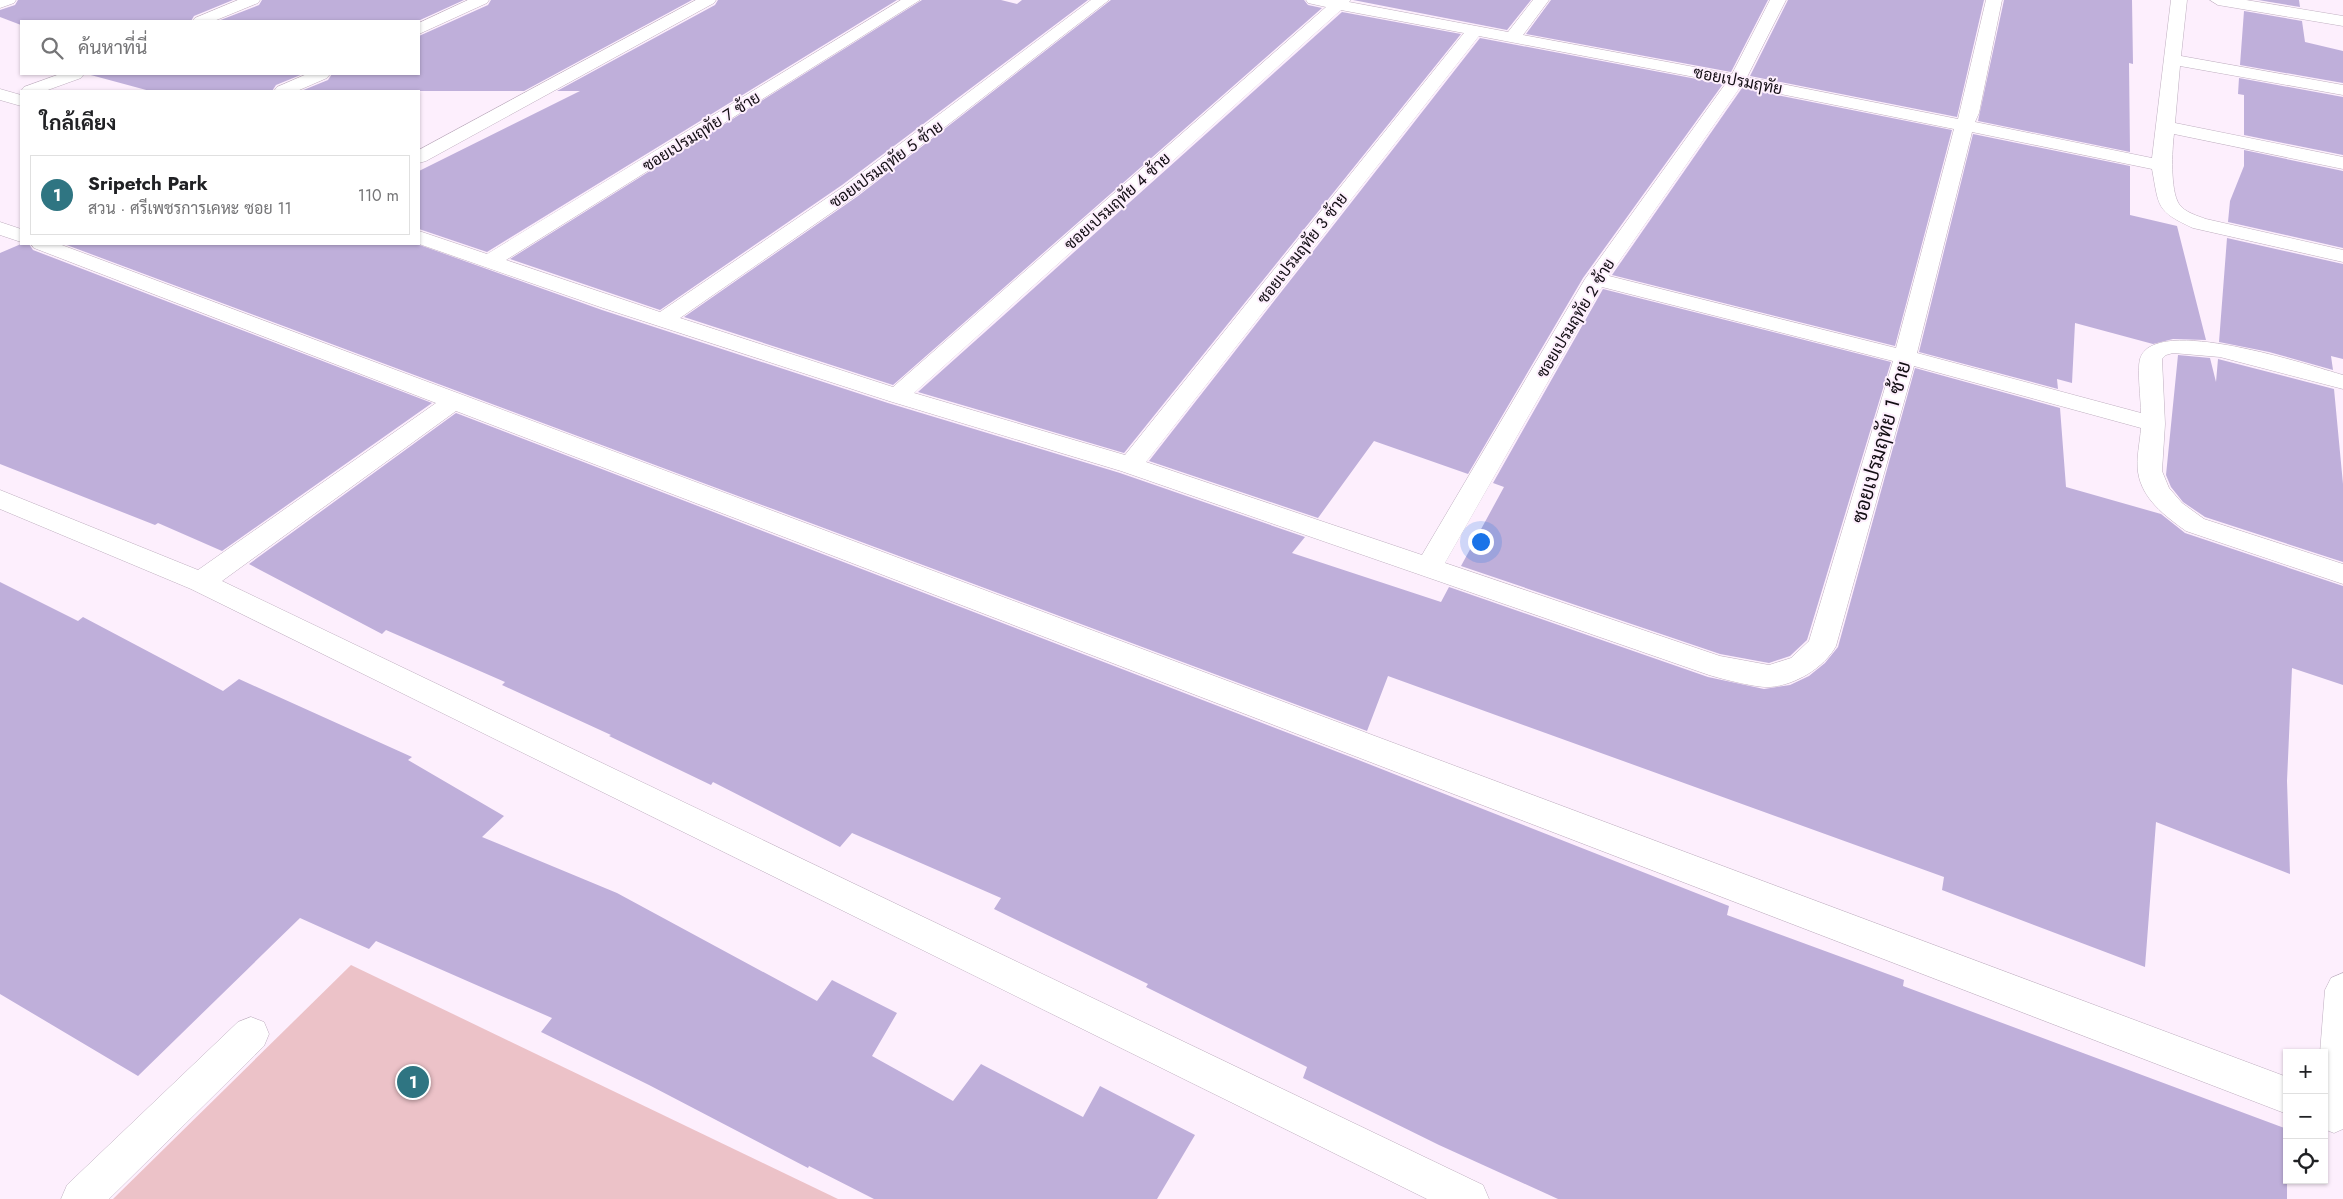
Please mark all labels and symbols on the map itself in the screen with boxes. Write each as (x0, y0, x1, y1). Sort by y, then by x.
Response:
street label: ซอยเปรมฤทัย (1691, 61, 1784, 100)
street label: ซอยเปรมฤทัย 7 ซ้าย (638, 86, 765, 177)
street label: ซอยเปรมฤทัย 5 ซ้าย (825, 115, 948, 214)
street label: ซอยเปรมฤทัย 4 ซ้าย (1059, 147, 1176, 255)
street label: ซอยเปรมฤทัย 3 ซ้าย (1252, 188, 1353, 309)
street label: ซอยเปรมฤทัย 2 ซ้าย (1531, 254, 1620, 382)
street label: ซอยเปรมฤทัย 1 ซ้าย (1844, 358, 1918, 527)
your location (1468, 529, 1494, 555)
pin: 1 (397, 1063, 429, 1101)

